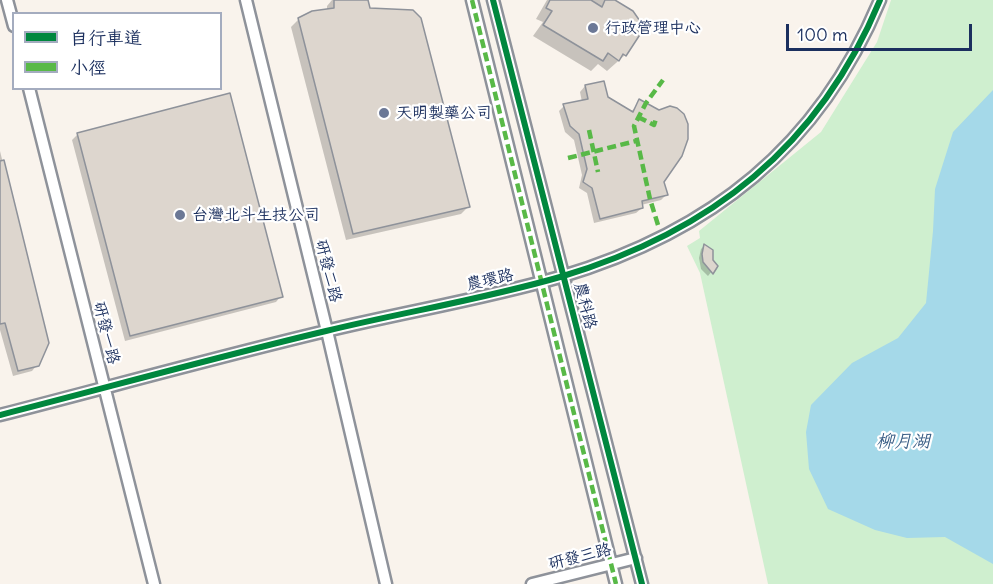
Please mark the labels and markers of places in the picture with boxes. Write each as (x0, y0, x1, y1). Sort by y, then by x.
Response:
place label: 行政管理中心 (605, 18, 701, 38)
marker: 行政管理中心 (586, 21, 600, 35)
place label: 天明製藥公司 (396, 103, 492, 123)
marker: 天明製藥公司 (377, 106, 391, 120)
place label: 台灣北斗生技公司 (192, 205, 320, 225)
marker: 台灣北斗生技公司 (173, 208, 187, 222)

